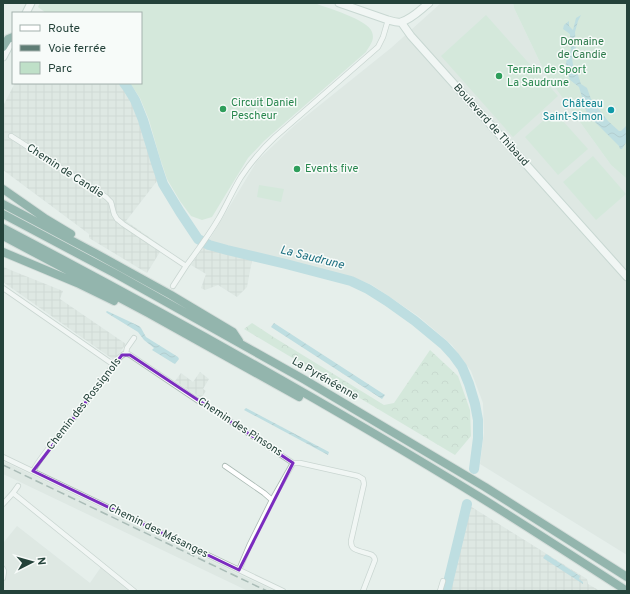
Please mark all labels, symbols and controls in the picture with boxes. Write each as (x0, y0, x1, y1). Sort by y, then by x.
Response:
legend (12, 12, 142, 84)
text: Route (48, 21, 80, 37)
park label: Domaine de Candie (558, 35, 607, 62)
text: Voie ferrée (48, 41, 106, 57)
text: Parc (48, 61, 72, 77)
place label: Terrain de Sport La Saudrune (507, 63, 586, 90)
marker: Terrain de Sport La Saudrune (494, 71, 504, 81)
street label: Boulevard de Thibaud (450, 81, 532, 169)
place label: Circuit Daniel Pescheur (231, 96, 297, 123)
place label: Château Saint-Simon (543, 97, 603, 124)
marker: Circuit Daniel Pescheur (218, 104, 228, 114)
marker: Château Saint-Simon (606, 105, 616, 115)
street label: Chemin de Candie (24, 141, 106, 201)
place label: Events five (305, 162, 358, 176)
marker: Events five (292, 164, 302, 174)
water label: La Saudrune (278, 242, 346, 274)
street label: La Pyrénéenne (289, 354, 361, 404)
street label: Chemin des Rossignols (44, 355, 124, 453)
street label: Chemin des Pinsons (195, 394, 285, 460)
street label: Chemin des Mésanges (106, 501, 210, 561)
north arrow (12, 542, 52, 582)
text: N (34, 556, 48, 566)

